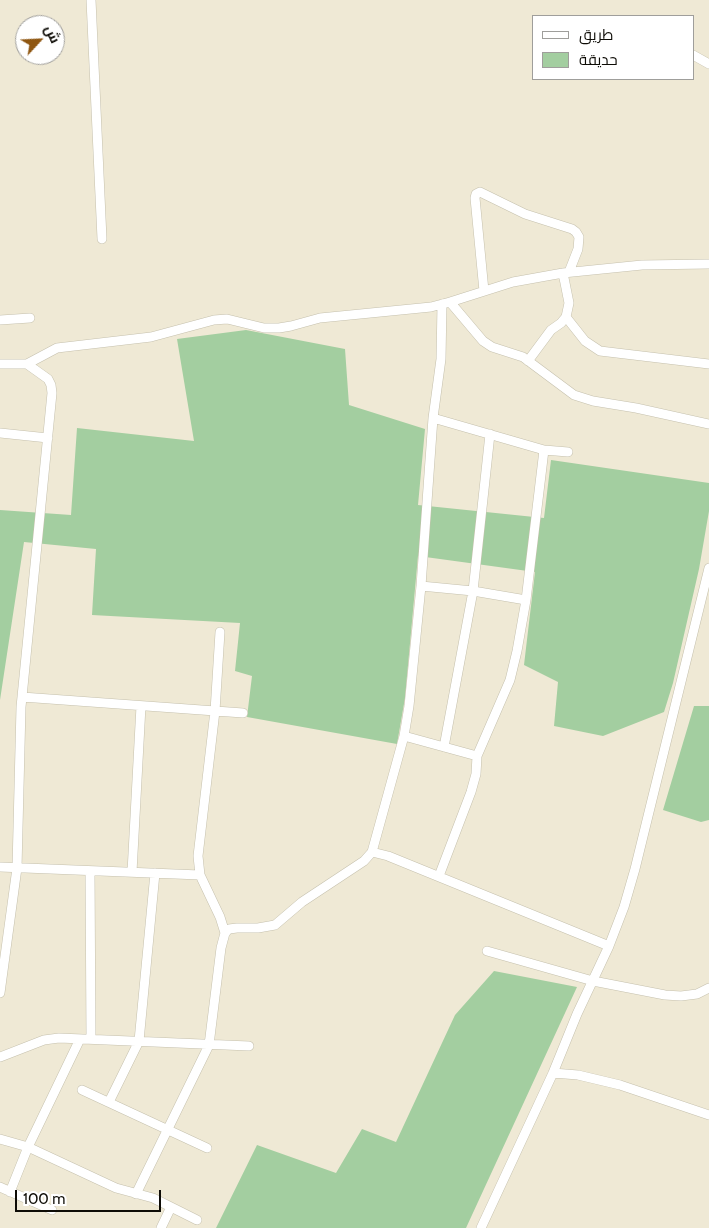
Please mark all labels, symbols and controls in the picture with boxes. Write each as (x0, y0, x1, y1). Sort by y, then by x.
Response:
north arrow (15, 15, 65, 65)
legend (532, 15, 694, 80)
text: ش (41, 22, 65, 46)
text: طريق (579, 26, 613, 44)
text: حديقة (579, 51, 618, 69)
scale bar (18, 1180, 164, 1212)
text: 100 m (23, 1190, 65, 1208)

